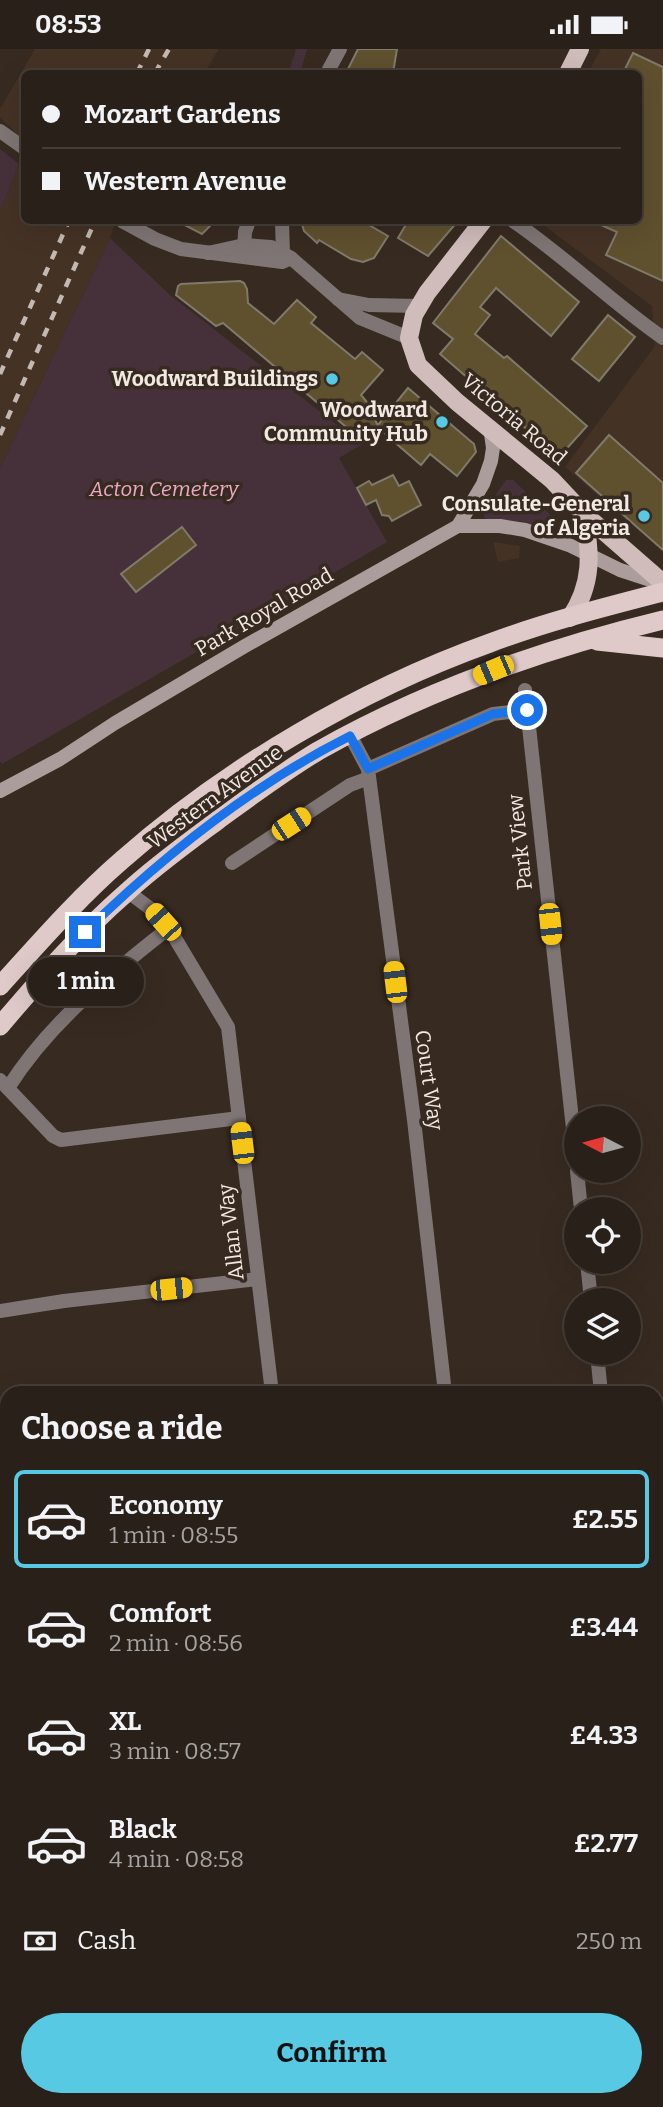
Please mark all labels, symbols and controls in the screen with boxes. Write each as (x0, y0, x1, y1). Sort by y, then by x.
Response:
text: 08:53 (35, 9, 102, 40)
text: Mozart Gardens (84, 99, 281, 130)
text: Western Avenue (84, 166, 287, 197)
place label: Woodward Buildings (112, 366, 318, 392)
street label: Victoria Road (456, 367, 572, 471)
marker: Woodward Buildings (324, 371, 340, 387)
place label: Woodward Community Hub (264, 397, 428, 447)
marker: Woodward Community Hub (434, 414, 450, 430)
park label: Acton Cemetery (88, 476, 240, 502)
place label: Consulate-General of Algeria (442, 491, 630, 541)
marker: Consulate-General of Algeria (636, 508, 652, 524)
street label: Park Royal Road (190, 562, 338, 662)
car (470, 652, 517, 688)
route start (511, 694, 543, 726)
street label: Western Avenue (142, 739, 288, 855)
street label: Park View (502, 793, 538, 891)
car (268, 804, 315, 844)
car (142, 899, 185, 945)
car (538, 902, 563, 946)
route end (69, 916, 101, 948)
callout: 1 min (27, 957, 143, 1005)
car (383, 960, 408, 1004)
text: 1 min (57, 967, 115, 995)
street label: Court Way (409, 1028, 449, 1133)
north arrow (564, 1106, 640, 1183)
map controls (564, 1106, 641, 1365)
car (230, 1121, 255, 1165)
street label: Allan Way (212, 1181, 250, 1282)
button: locate (564, 1197, 641, 1274)
car (150, 1276, 193, 1302)
button: layers (564, 1288, 641, 1365)
text: Choose a ride (21, 1409, 222, 1447)
icon: car (25, 1488, 88, 1551)
text: Economy (109, 1490, 223, 1521)
text: £2.55 (572, 1504, 638, 1535)
text: 1 min · 08:55 (109, 1521, 238, 1549)
icon: car (25, 1596, 88, 1659)
text: Comfort (109, 1598, 212, 1629)
text: £3.44 (570, 1612, 638, 1643)
text: 2 min · 08:56 (109, 1629, 243, 1657)
icon: car (25, 1704, 88, 1767)
text: XL (109, 1706, 141, 1737)
text: £4.33 (570, 1720, 638, 1751)
text: 3 min · 08:57 (109, 1737, 241, 1765)
icon: car (25, 1812, 88, 1875)
text: Black (109, 1814, 177, 1845)
text: £2.77 (574, 1828, 638, 1859)
text: 4 min · 08:58 (109, 1845, 244, 1873)
icon: cash (21, 1922, 59, 1960)
text: Cash (77, 1925, 136, 1956)
text: 250 m (576, 1927, 642, 1955)
button: Confirm (21, 2013, 642, 2093)

